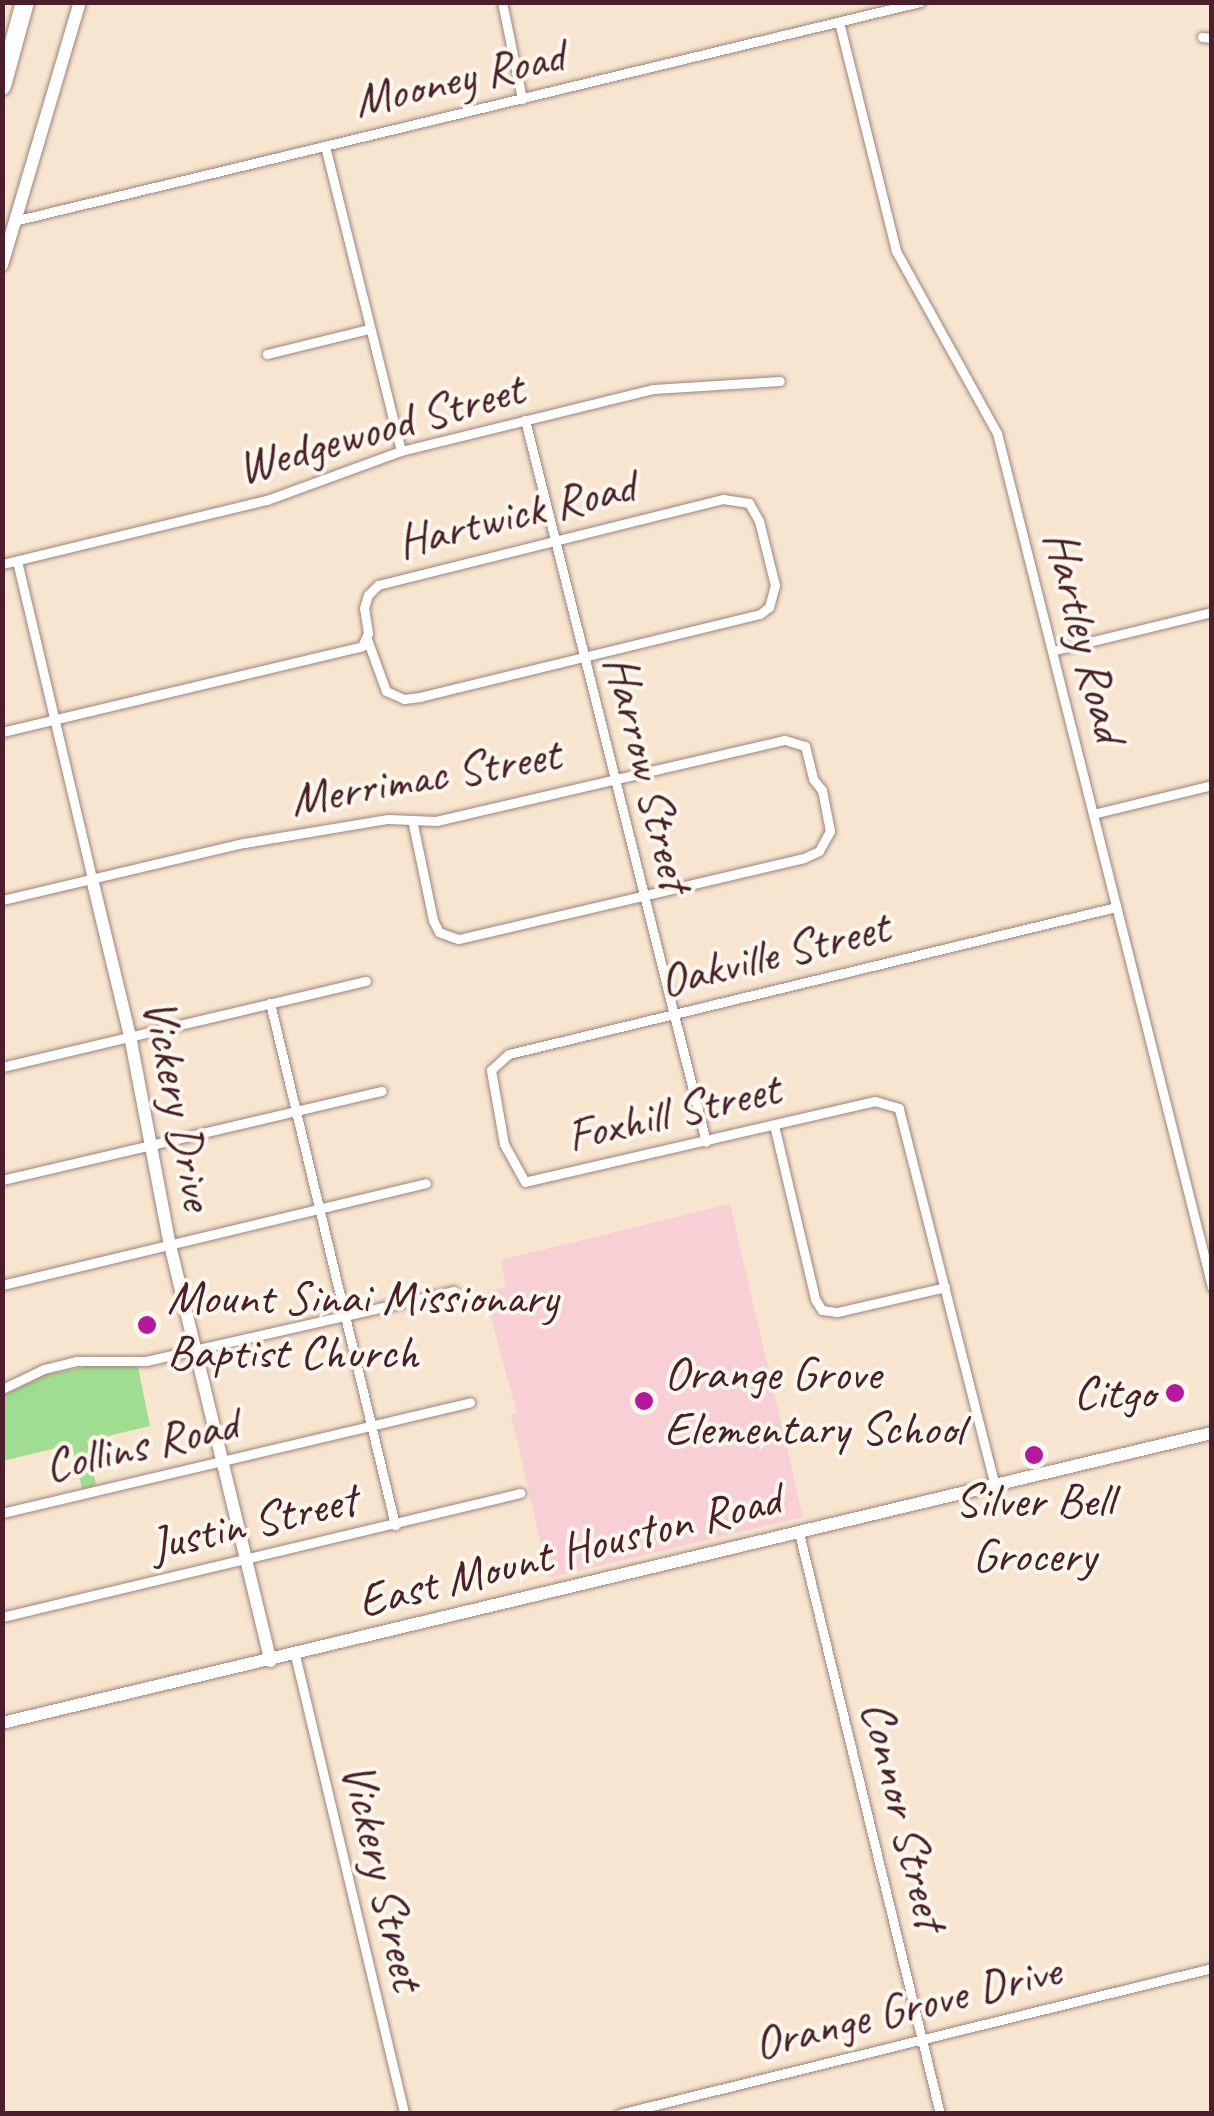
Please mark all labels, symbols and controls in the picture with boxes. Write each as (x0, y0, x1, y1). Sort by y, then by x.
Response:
street label: Mooney Road (348, 26, 570, 130)
street label: Wedgewood Street (230, 360, 530, 496)
street label: Hartwick Road (392, 457, 640, 571)
street label: Hartley Road (1031, 526, 1139, 746)
street label: Harrow Street (591, 649, 705, 897)
street label: Merrimac Street (285, 725, 565, 829)
street label: Oakville Street (653, 898, 895, 1010)
street label: Vickery Drive (130, 993, 228, 1215)
street label: Foxhill Street (561, 1059, 785, 1165)
place label: Mount Sinai Missionary Baptist Church (167, 1268, 559, 1381)
marker: Mount Sinai Missionary Baptist Church (136, 1314, 158, 1336)
place label: Orange Grove Elementary School (664, 1344, 964, 1457)
place label: Citgo (1073, 1364, 1155, 1422)
marker: Citgo (1164, 1382, 1186, 1404)
marker: Orange Grove Elementary School (633, 1390, 655, 1412)
street label: Collins Road (40, 1395, 242, 1495)
marker: Silver Bell Grocery (1023, 1444, 1045, 1466)
street label: Justin Street (144, 1470, 362, 1574)
street label: East Mount Houston Road (352, 1470, 786, 1630)
place label: Silver Bell Grocery (954, 1471, 1114, 1584)
street label: Connor Street (848, 1695, 960, 1935)
street label: Vickery Street (329, 1756, 437, 1996)
street label: Orange Grove Drive (747, 1941, 1067, 2073)

